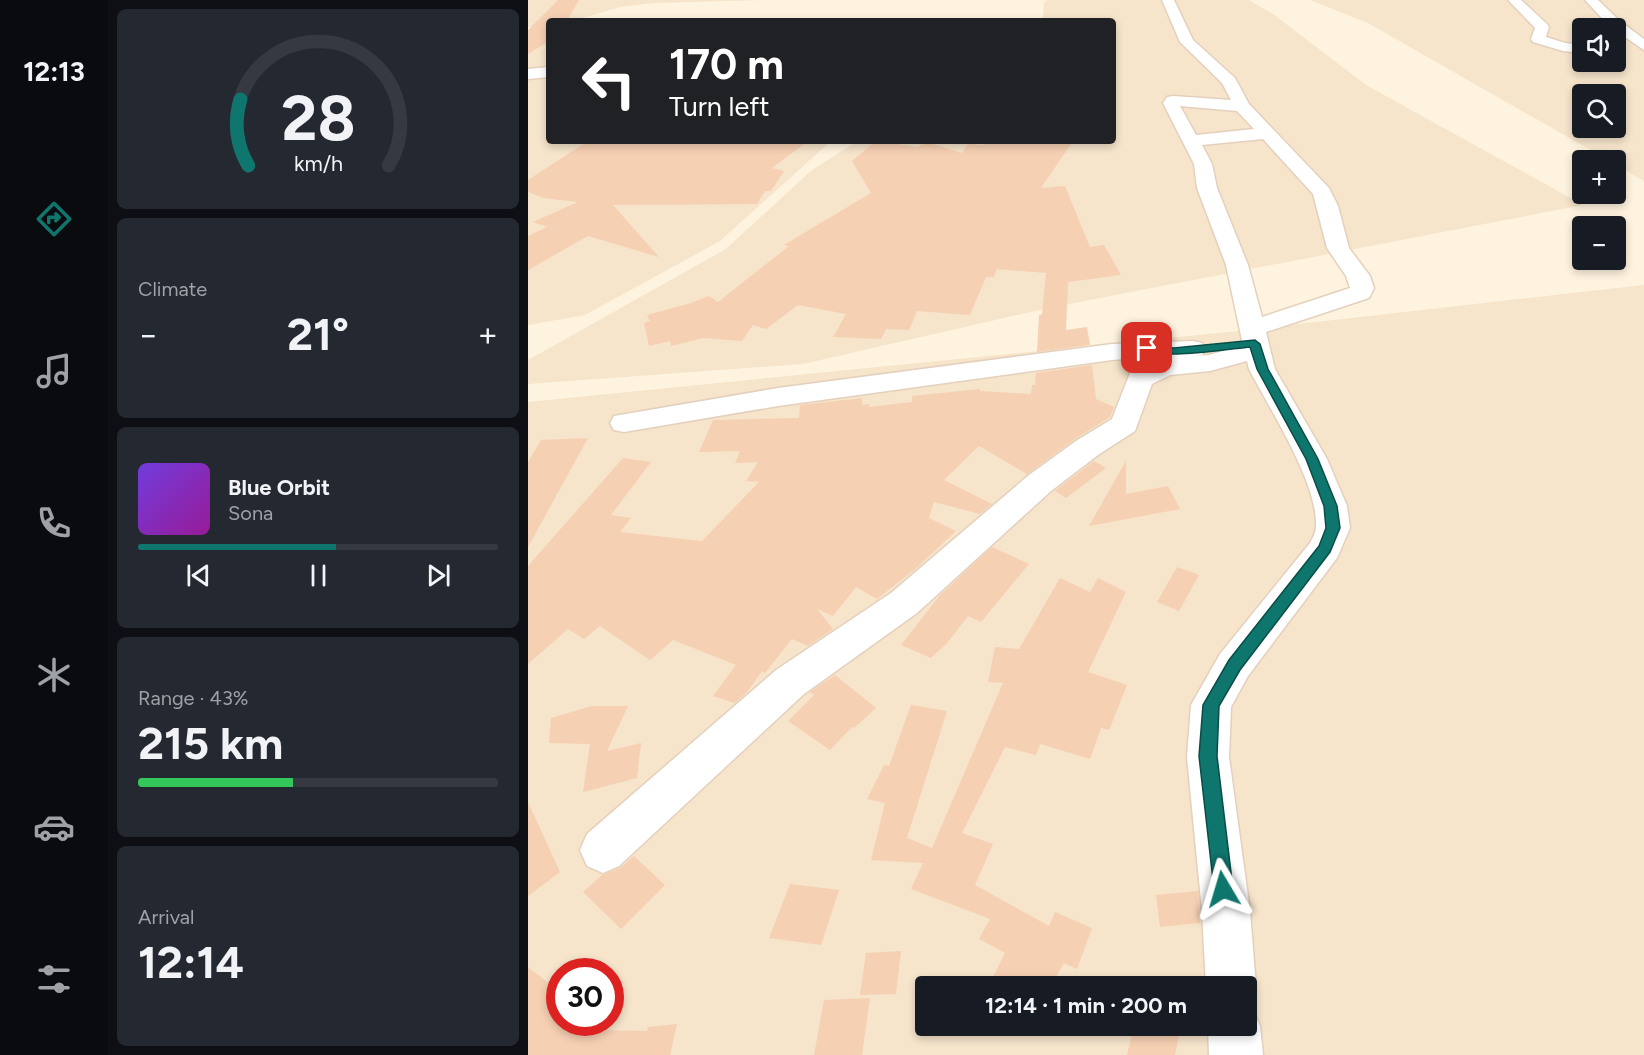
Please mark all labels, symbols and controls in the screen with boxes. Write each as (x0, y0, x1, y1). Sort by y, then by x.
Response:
map controls (1572, 18, 1626, 270)
button: sound (1572, 18, 1626, 72)
text: 170 m (669, 39, 784, 90)
icon: left (570, 42, 648, 120)
text: 12:13 (23, 55, 85, 88)
text: 28 (281, 81, 355, 156)
button: search (1572, 84, 1626, 138)
text: Turn left (669, 90, 769, 123)
button: + (1572, 150, 1626, 204)
text: km/h (294, 151, 342, 176)
icon: directions (33, 198, 75, 240)
button: − (1572, 216, 1626, 270)
text: Climate (138, 277, 207, 301)
text: 21° (287, 307, 349, 361)
text: − (138, 315, 159, 354)
text: + (477, 315, 498, 354)
pin (1121, 322, 1172, 373)
icon: arrive (1130, 331, 1163, 364)
icon: music (33, 350, 75, 392)
text: Blue Orbit (228, 474, 330, 501)
text: Sona (228, 501, 273, 525)
icon: phone (33, 502, 75, 544)
icon: previous (182, 559, 215, 592)
icon: pause (302, 559, 335, 592)
icon: next (422, 559, 455, 592)
icon: climate (33, 654, 75, 696)
text: Range · 43% (138, 686, 249, 710)
text: 215 km (138, 716, 283, 770)
icon: car (33, 806, 75, 848)
position arrow (1191, 857, 1255, 921)
text: Arrival (138, 905, 194, 929)
text: 12:14 (138, 935, 244, 989)
icon: filters (33, 958, 75, 1000)
speed limit sign: 30 (546, 958, 624, 1036)
text: 12:14 · 1 min · 200 m (985, 992, 1187, 1019)

